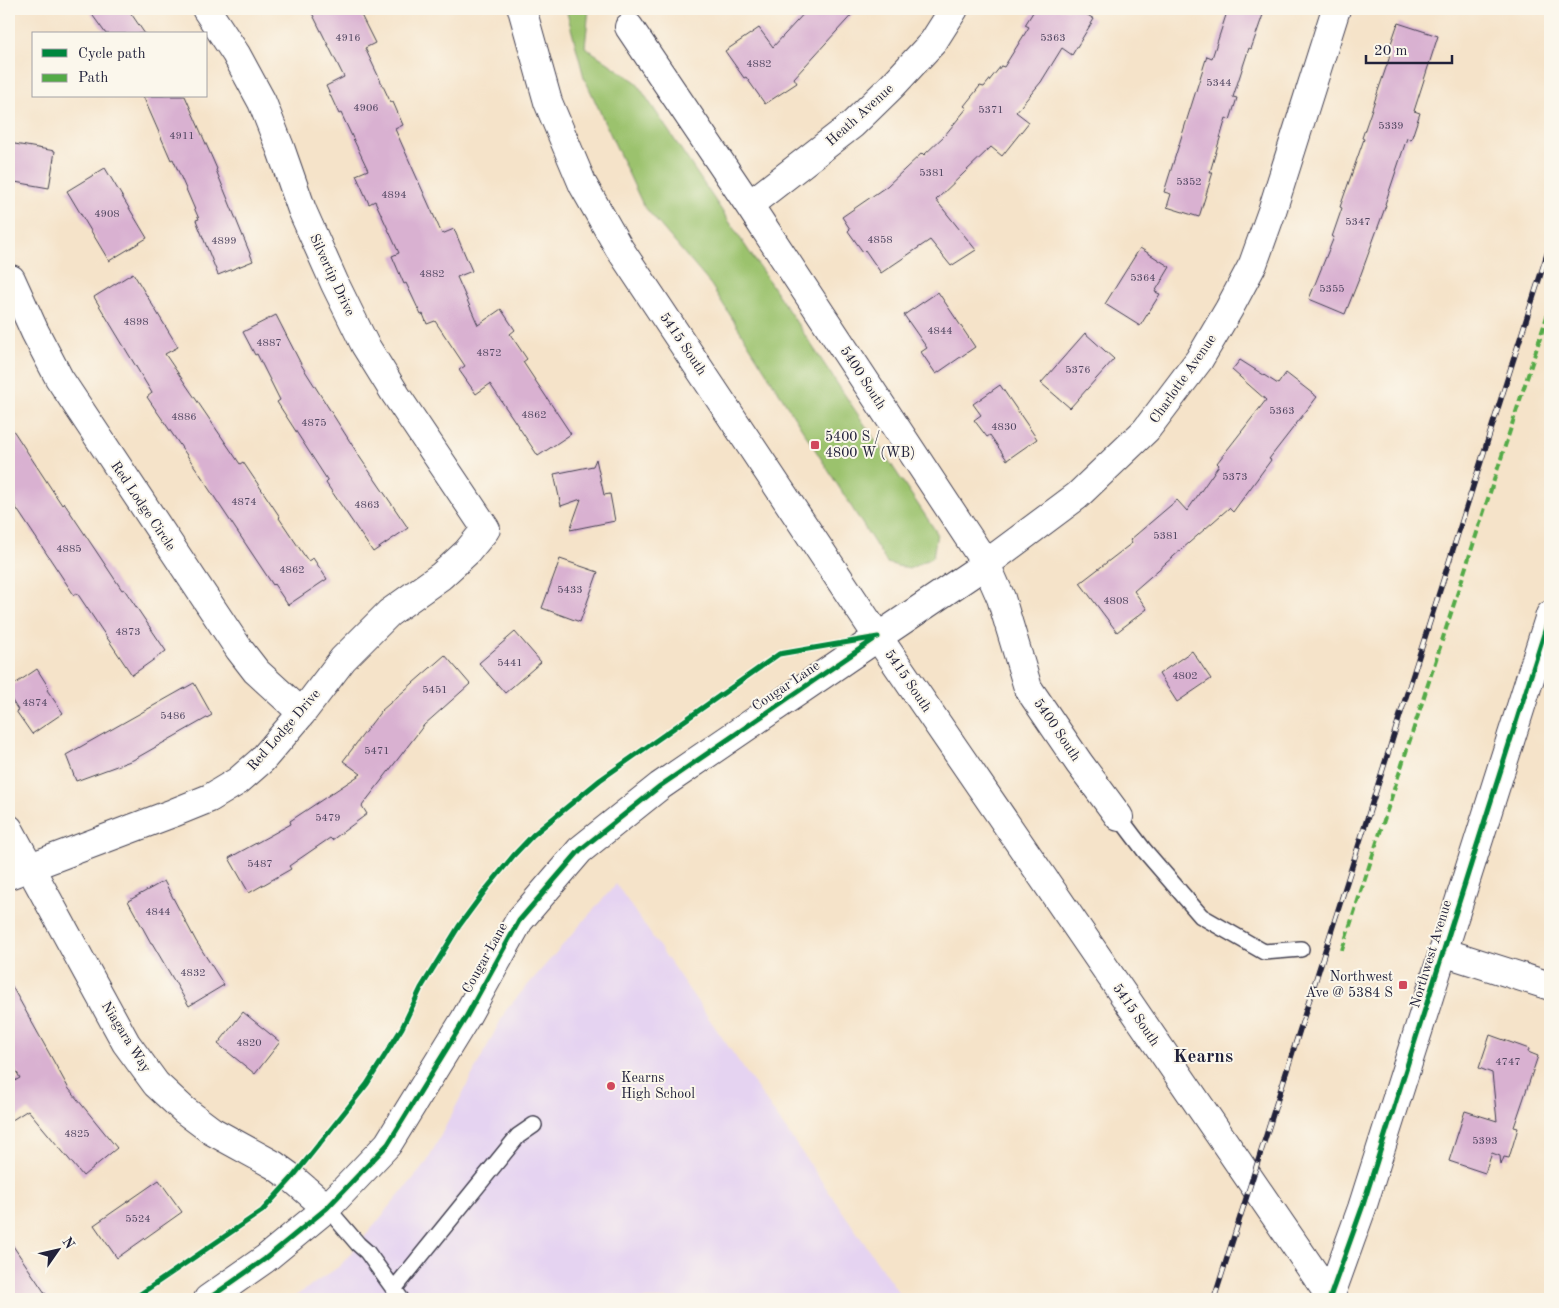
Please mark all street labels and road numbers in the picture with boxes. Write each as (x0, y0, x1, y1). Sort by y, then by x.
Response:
street label: Heath Avenue (824, 81, 896, 149)
street label: Silvertip Drive (307, 232, 357, 318)
street label: 5415 South (657, 310, 709, 378)
street label: Charlotte Avenue (1147, 332, 1219, 426)
street label: 5400 South (838, 344, 889, 412)
street label: Red Lodge Circle (108, 459, 178, 553)
street label: 5415 South (882, 647, 934, 715)
street label: Cougar Lane (750, 658, 822, 714)
street label: Red Lodge Drive (245, 687, 323, 773)
street label: 5400 South (1031, 696, 1083, 764)
street label: Northwest Avenue (1408, 898, 1454, 1010)
street label: Cougar Lane (460, 920, 510, 996)
street label: 5415 South (1110, 981, 1162, 1049)
street label: Niagara Way (99, 999, 154, 1075)

